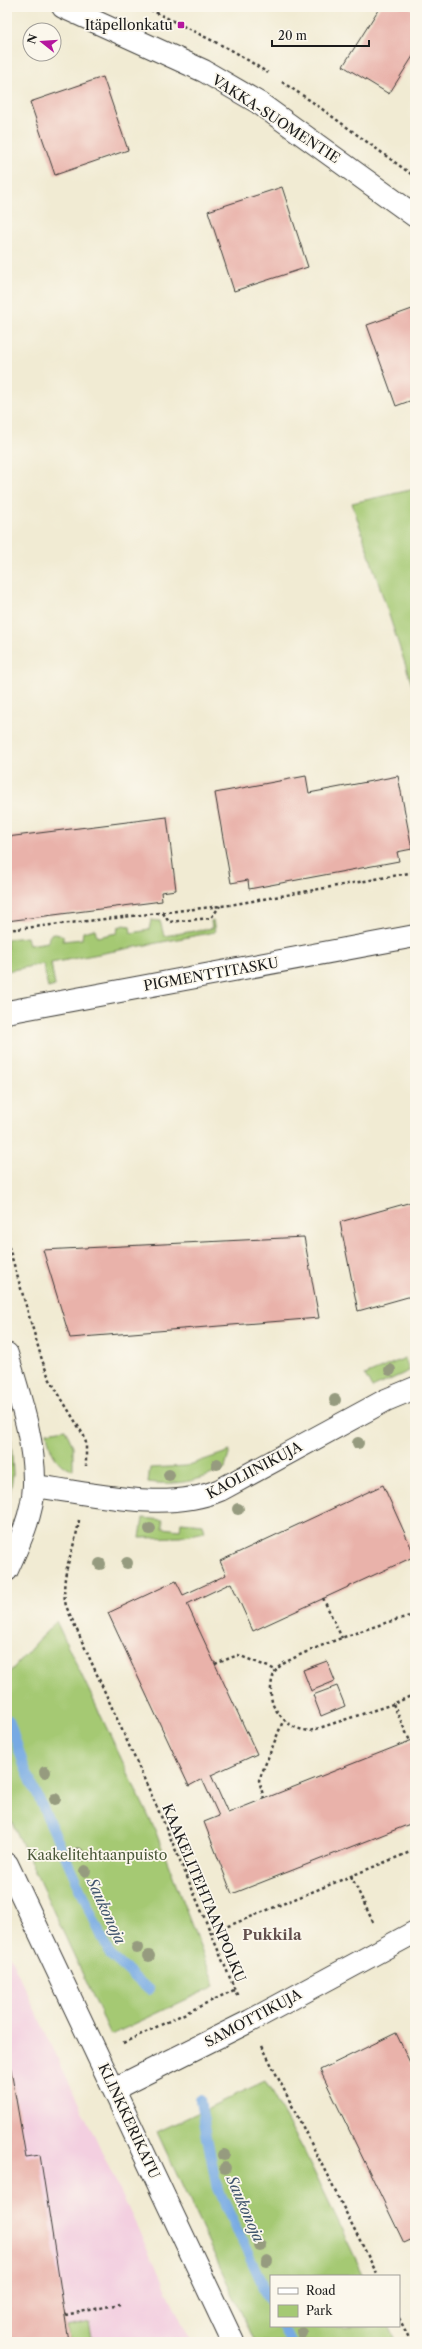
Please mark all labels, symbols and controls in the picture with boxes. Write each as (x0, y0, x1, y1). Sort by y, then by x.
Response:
place label: Itäpellonkatu (85, 16, 173, 34)
marker: Itäpellonkatu (176, 20, 186, 30)
north arrow (22, 22, 62, 62)
scale bar (272, 22, 369, 48)
text: 20 m (278, 28, 307, 43)
text: N (24, 32, 41, 46)
street label: VAKKA-SUOMENTIE (208, 70, 343, 167)
street label: PIGMENTTITASKU (142, 953, 280, 995)
street label: KAOLIINIKUJA (203, 1437, 305, 1503)
street label: KAAKELITEHTAANPOLKU (158, 1801, 250, 1985)
park label: Kaakelitehtaanpuisto (27, 1846, 167, 1864)
water label: Saukonoja (82, 1874, 130, 1947)
district label: Pukkila (242, 1925, 302, 1944)
street label: SAMOTTIKUJA (201, 1985, 305, 2051)
street label: KLINKKERIKATU (94, 2060, 164, 2182)
water label: Saukonoja (222, 2172, 269, 2245)
legend (270, 2275, 400, 2327)
text: Road (306, 2283, 336, 2298)
text: Park (306, 2303, 333, 2318)

